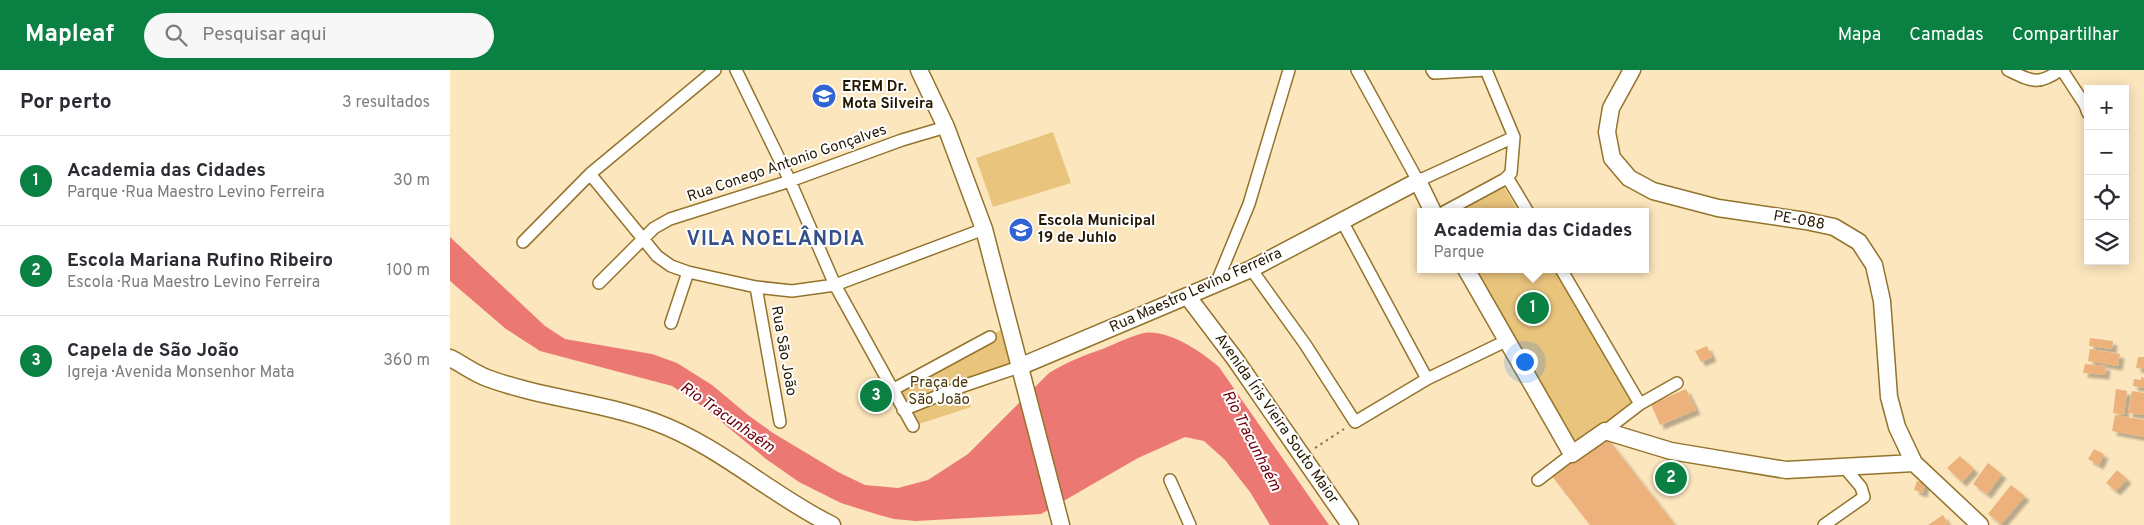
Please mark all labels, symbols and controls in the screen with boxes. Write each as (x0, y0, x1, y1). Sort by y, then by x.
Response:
search box (144, 13, 494, 58)
text: Mapleaf (25, 20, 114, 50)
icon: search (162, 21, 190, 49)
text: Pesquisar aqui (202, 23, 326, 47)
text: Mapa (1838, 24, 1881, 47)
text: Camadas (1909, 24, 1984, 47)
text: Compartilhar (2012, 24, 2119, 47)
place label: EREM Dr. Mota Silveira (842, 78, 933, 114)
school or university icon: EREM Dr. Mota Silveira (811, 83, 837, 109)
map controls (2084, 85, 2129, 265)
button: + (2084, 85, 2129, 130)
text: Por perto (20, 89, 112, 116)
text: 3 resultados (342, 93, 430, 113)
street label: Rua Conego Antonio Gonçalves (685, 121, 889, 207)
button: − (2084, 130, 2129, 175)
text: Academia das Cidades (67, 159, 266, 183)
text: 1 (33, 171, 39, 191)
text: 30 m (393, 171, 430, 191)
button: locate (2084, 175, 2129, 220)
text: Parque · Rua Maestro Levino Ferreira (67, 183, 325, 203)
street label: PE-088 (1772, 207, 1826, 235)
popup (1417, 208, 1649, 273)
place label: Escola Municipal 19 de Juhlo (1038, 212, 1155, 248)
school or university icon: Escola Municipal 19 de Juhlo (1008, 217, 1034, 243)
text: Academia das Cidades (1434, 219, 1632, 243)
button: layers (2084, 220, 2129, 265)
district label: VILA NOELÂNDIA (687, 225, 865, 253)
text: Parque (1434, 243, 1484, 263)
street label: Rua Maestro Levino Ferreira (1107, 244, 1285, 338)
text: Escola Mariana Rufino Ribeiro (67, 249, 333, 273)
text: 2 (31, 261, 41, 281)
text: 100 m (386, 261, 430, 281)
text: Escola · Rua Maestro Levino Ferreira (67, 273, 320, 293)
pin: 1 (1517, 289, 1549, 327)
street label: Rua São João (766, 304, 800, 398)
street label: Avenida Íris Vieira Souto Maior (1210, 329, 1343, 508)
text: Capela de São João (67, 339, 239, 363)
your location (1512, 349, 1538, 375)
text: 3 (31, 351, 41, 371)
text: 360 m (383, 351, 430, 371)
text: Igreja · Avenida Monsenhor Mata (67, 363, 294, 383)
park label: Praça de São João (908, 374, 970, 410)
pin: 3 (860, 377, 892, 415)
water label: Rio Tracunhaém (676, 378, 778, 458)
water label: Rio Tracunhaém (1217, 387, 1285, 495)
pin: 2 (1655, 459, 1687, 497)

